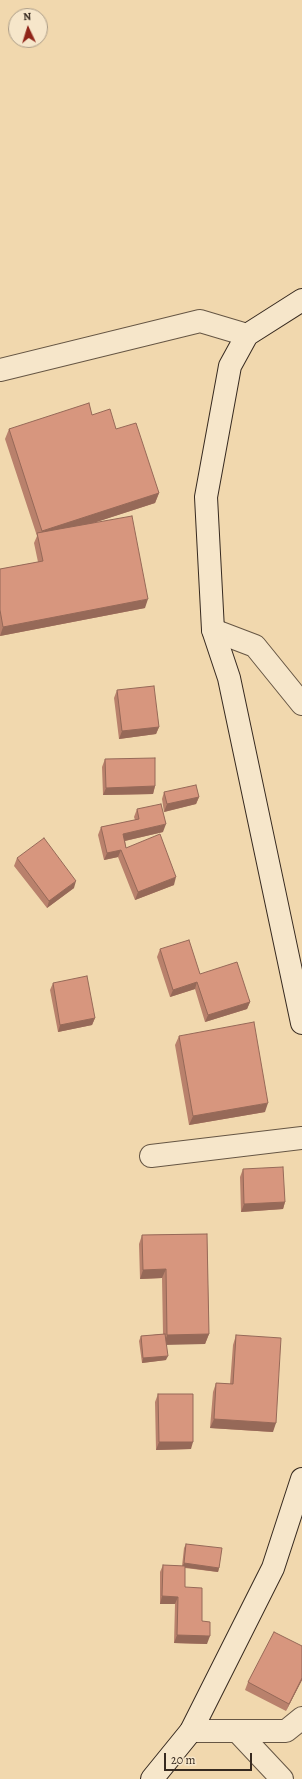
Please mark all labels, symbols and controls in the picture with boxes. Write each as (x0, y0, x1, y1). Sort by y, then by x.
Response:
north arrow (8, 8, 48, 48)
text: N (23, 9, 32, 24)
scale bar (166, 1745, 254, 1771)
text: 20 m (171, 1752, 195, 1768)

